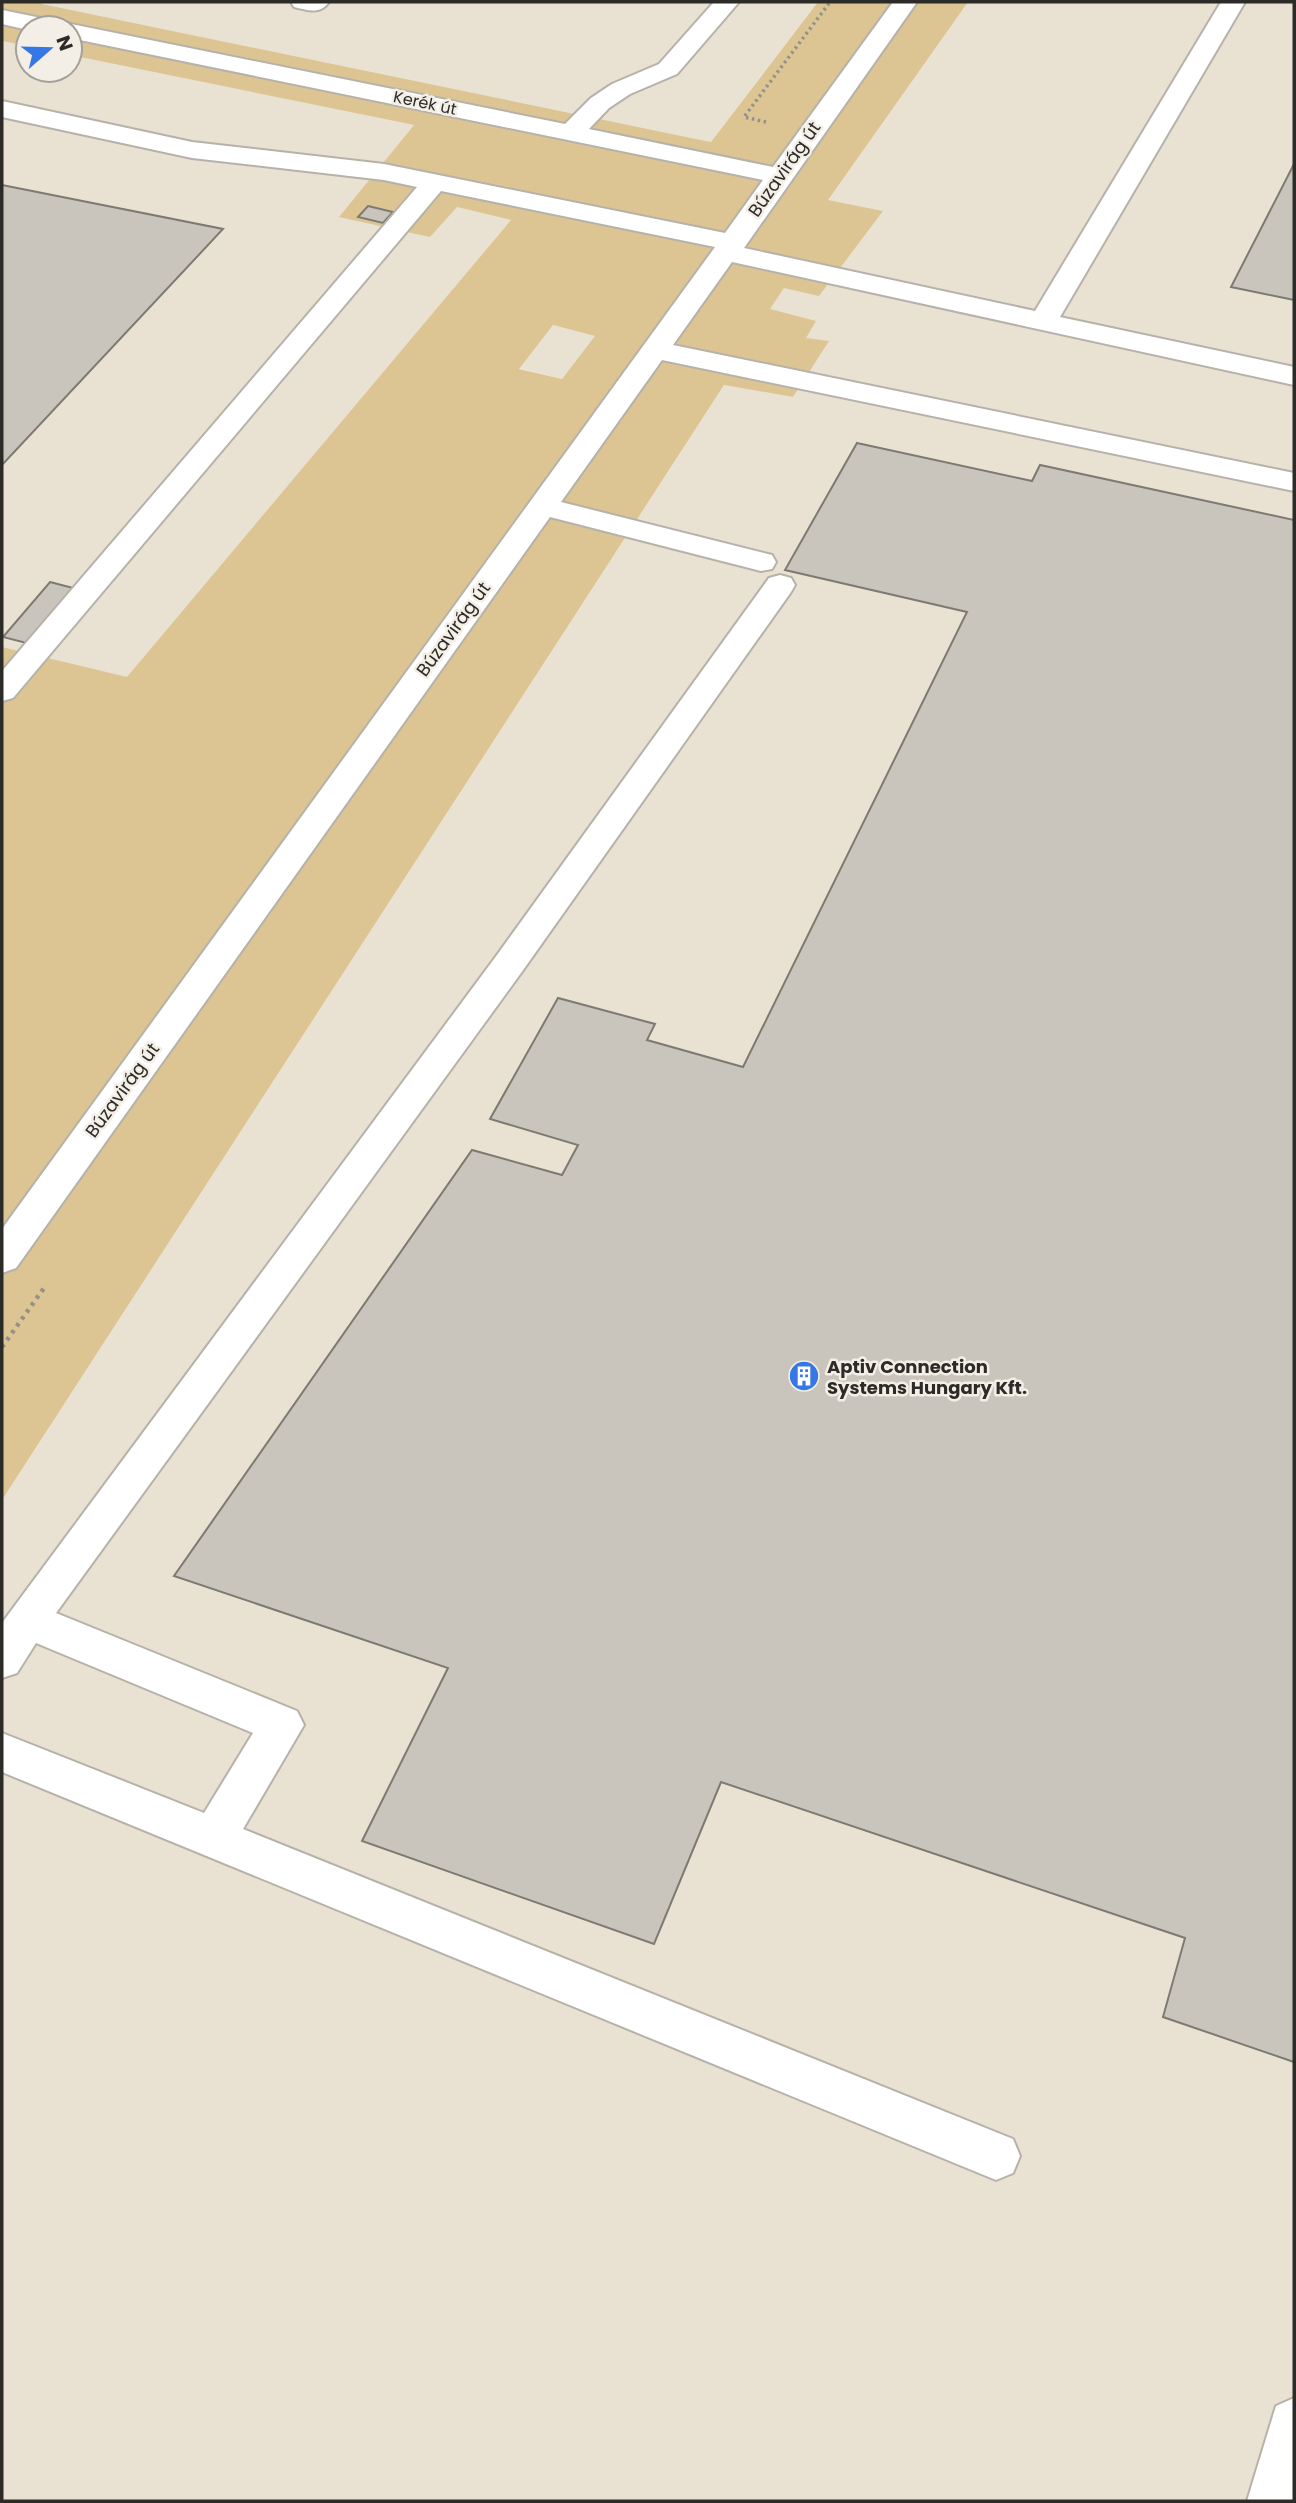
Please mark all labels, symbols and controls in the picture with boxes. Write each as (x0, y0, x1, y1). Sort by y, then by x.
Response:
north arrow (14, 14, 84, 84)
text: N (49, 32, 80, 55)
street label: Kerék út (391, 85, 459, 121)
street label: Búzavirág út (742, 116, 826, 222)
street label: Búzavirág út (410, 577, 496, 681)
street label: Búzavirág út (79, 1038, 165, 1142)
place label: Aptiv Connection Systems Hungary Kft. (827, 1354, 1027, 1400)
building icon: Aptiv Connection Systems Hungary Kft. (787, 1359, 821, 1393)

